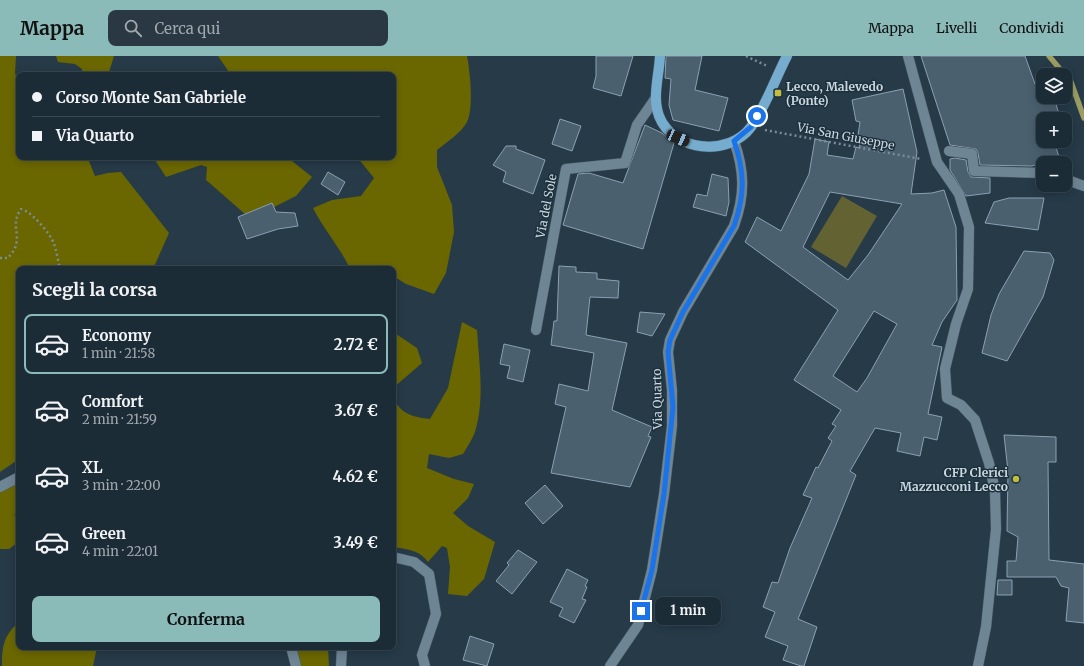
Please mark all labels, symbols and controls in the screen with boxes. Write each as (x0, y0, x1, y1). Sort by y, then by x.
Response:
search box (108, 10, 388, 46)
text: Mappa (20, 16, 84, 40)
icon: search (122, 17, 144, 39)
text: Cerca qui (154, 19, 220, 38)
text: Mappa (868, 19, 914, 37)
text: Livelli (936, 19, 977, 37)
text: Condividi (999, 19, 1064, 37)
map controls (1036, 68, 1072, 192)
button: layers (1036, 68, 1072, 104)
place label: Lecco, Malevedo (Ponte) (786, 79, 883, 108)
text: Corso Monte San Gabriele (56, 88, 246, 107)
marker: Lecco, Malevedo (Ponte) (773, 88, 783, 98)
route start (748, 107, 766, 125)
button: + (1036, 112, 1072, 148)
street label: Via San Giuseppe (795, 119, 896, 153)
text: Via Quarto (56, 126, 134, 145)
car (665, 128, 691, 148)
button: − (1036, 156, 1072, 192)
street label: Via del Sole (532, 172, 560, 240)
text: Scegli la corsa (32, 278, 157, 301)
icon: car (34, 326, 70, 362)
text: Economy (82, 326, 151, 345)
text: 2.72 € (334, 335, 378, 354)
text: 1 min · 21:58 (82, 345, 155, 362)
street label: Via Quarto (649, 368, 665, 431)
icon: car (34, 392, 70, 428)
text: Comfort (82, 392, 143, 411)
text: 3.67 € (334, 401, 378, 420)
text: 2 min · 21:59 (82, 411, 157, 428)
icon: car (34, 458, 70, 494)
text: XL (82, 458, 103, 477)
place label: CFP Clerici Mazzucconi Lecco (900, 465, 1008, 494)
text: 4.62 € (332, 467, 378, 486)
marker: CFP Clerici Mazzucconi Lecco (1011, 474, 1021, 484)
text: 3 min · 22:00 (82, 477, 161, 494)
icon: car (34, 524, 70, 560)
text: Green (82, 524, 126, 543)
text: 3.49 € (333, 533, 378, 552)
text: 4 min · 22:01 (82, 543, 158, 560)
button: Conferma (32, 596, 380, 642)
callout: 1 min (655, 597, 721, 625)
route end (632, 602, 650, 620)
text: 1 min (670, 602, 706, 619)

